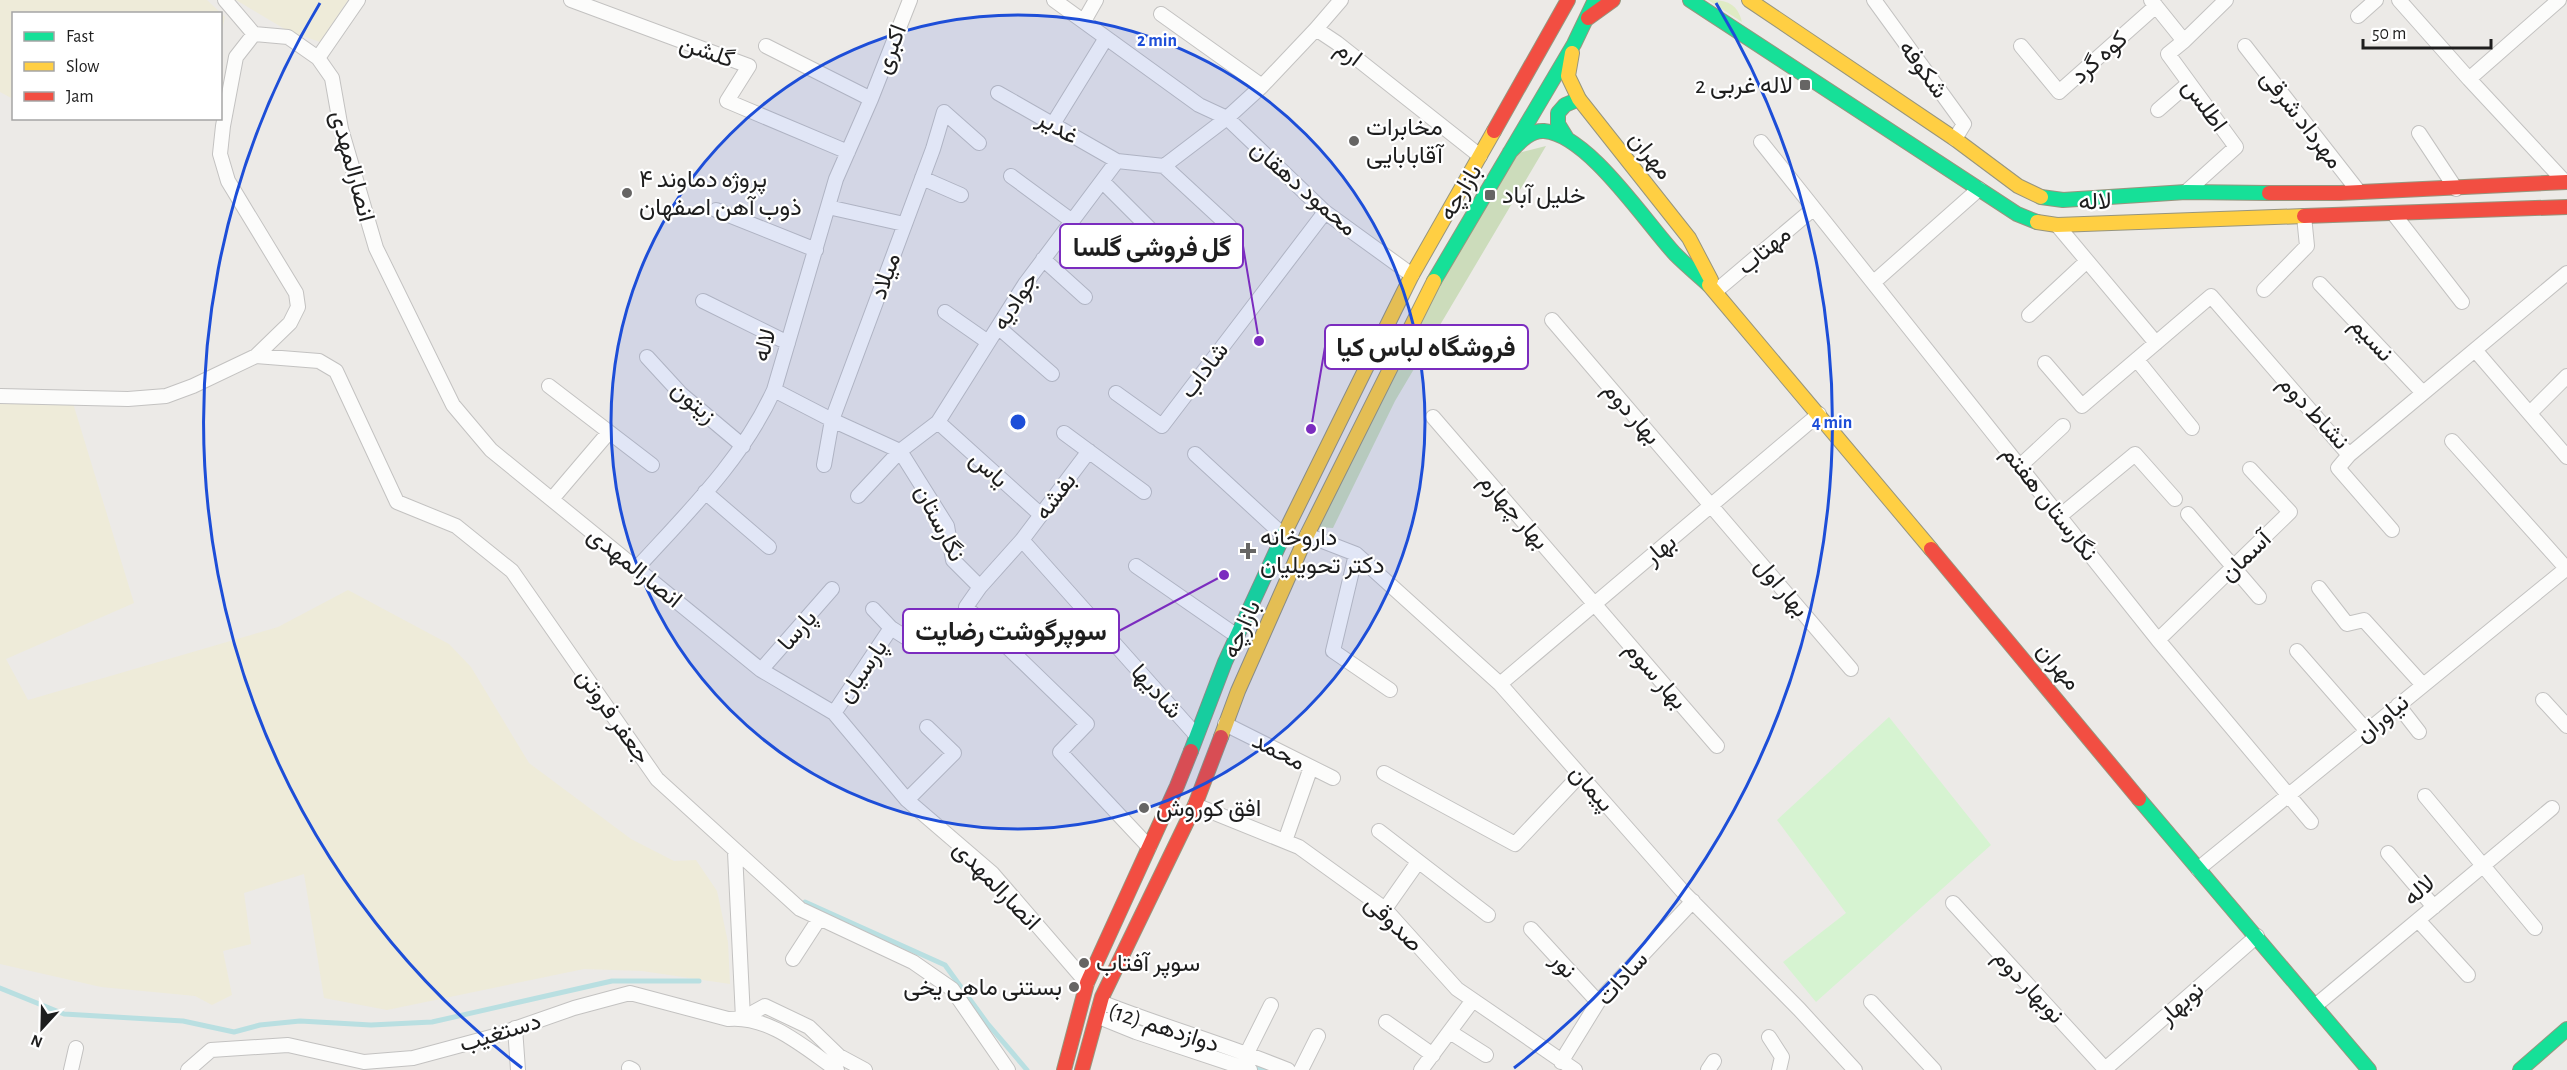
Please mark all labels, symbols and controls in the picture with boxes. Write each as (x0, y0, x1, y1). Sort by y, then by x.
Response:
legend (12, 12, 222, 120)
scale bar (2363, 12, 2490, 50)
street label: اکبری (871, 21, 913, 78)
text: 50 m (2372, 25, 2406, 43)
street label: کوه گرد (2066, 26, 2134, 90)
text: Fast (66, 28, 94, 46)
street label: گلشن (676, 31, 737, 73)
text: 2 min (1137, 32, 1177, 50)
street label: ارم (1329, 36, 1366, 74)
street label: شکوفه (1893, 36, 1952, 104)
text: Slow (66, 58, 99, 76)
street label: مهرداد شرقی (2254, 66, 2347, 175)
place label: لاله غربی 2 (1695, 74, 1793, 100)
street label: اطلس (2176, 75, 2231, 137)
marker: لاله غربی 2 (1798, 78, 1812, 92)
text: Jam (66, 88, 94, 106)
street label: غدیر (1031, 106, 1082, 151)
street label: انصارالمهدی (324, 108, 378, 225)
place label: مخابرات آقابابایی (1366, 116, 1445, 169)
street label: مهران (1622, 127, 1677, 185)
marker: مخابرات آقابابایی (1347, 134, 1361, 148)
street label: محمود دهقان (1244, 137, 1361, 243)
street label: بازارچه (1435, 160, 1489, 226)
place label: پروژه دماوند ۴ ذوب آهن اصفهان (639, 168, 802, 222)
place label: خلیل آباد (1502, 183, 1586, 209)
marker: پروژه دماوند ۴ ذوب آهن اصفهان (620, 186, 634, 200)
marker: خلیل آباد (1483, 188, 1497, 202)
street label: لاله (2078, 189, 2112, 215)
street label: مهتاب (1733, 222, 1797, 281)
callout: گل فروشی گلسا (1060, 224, 1243, 268)
text: گل فروشی گلسا (1073, 234, 1231, 263)
street label: میلاد (867, 250, 906, 303)
street label: جوادیه (988, 268, 1045, 336)
street label: نسیم (2343, 313, 2397, 369)
callout: فروشگاه لباس کیا (1325, 325, 1528, 369)
street label: لاله (749, 326, 781, 364)
text: فروشگاه لباس کیا (1336, 334, 1516, 363)
street label: شاداب (1176, 338, 1234, 404)
street label: نشاط دوم (2271, 371, 2353, 456)
street label: زیتون (665, 377, 721, 430)
street label: بهار دوم (1596, 378, 1665, 451)
centre of rings (1008, 412, 1028, 432)
text: 4 min (1812, 414, 1852, 432)
street label: نگارستان هفتم (1995, 441, 2102, 568)
street label: یاس (964, 447, 1012, 493)
street label: بفشه (1031, 469, 1082, 525)
street label: بهار چهارم (1472, 469, 1553, 556)
street label: نگارستان (908, 481, 969, 567)
street label: انصارالمهدی (581, 523, 686, 614)
street label: آسمان (2215, 525, 2278, 586)
place label: داروخانه دکتر تحویلیان (1260, 526, 1384, 580)
street label: بهار (1639, 530, 1682, 572)
marker: داروخانه دکتر تحویلیان (1241, 544, 1255, 558)
street label: بهار اول (1748, 553, 1813, 623)
street label: بازارچه (1219, 597, 1268, 663)
street label: پارسا (774, 606, 824, 658)
callout: سوپرگوشت رضایت (903, 609, 1119, 653)
text: سوپرگوشت رضایت (915, 618, 1107, 649)
street label: پارسیان (833, 636, 895, 709)
street label: بهار سوم (1617, 637, 1691, 716)
street label: مهران (2030, 638, 2085, 696)
street label: شادیها (1125, 660, 1186, 725)
street label: جعفر فروتن (570, 665, 655, 770)
street label: نیاوران (2351, 690, 2415, 749)
street label: محمد (1248, 729, 1309, 775)
street label: پیمان (1562, 761, 1618, 819)
place label: افق کوروش (1156, 797, 1261, 823)
marker: افق کوروش (1137, 801, 1151, 815)
street label: انصارالمهدی (947, 836, 1044, 936)
street label: لاله (2399, 871, 2440, 911)
street label: صدوقی (1358, 891, 1427, 958)
street label: نوبهار دوم (1986, 945, 2068, 1030)
street label: نور (1544, 947, 1581, 985)
street label: سادات (1593, 947, 1653, 1010)
place label: سوپر آفتاب (1096, 951, 1200, 979)
marker: سوپر آفتاب (1077, 956, 1091, 970)
place label: بستنی ماهی یخی (903, 976, 1062, 1001)
street label: نوبهار (2154, 978, 2210, 1032)
marker: بستنی ماهی یخی (1067, 980, 1081, 994)
north arrow (12, 998, 72, 1058)
street label: دوازدهم (12) (1104, 999, 1222, 1060)
street label: دستغیب (457, 1009, 544, 1058)
text: N (29, 1031, 45, 1050)

